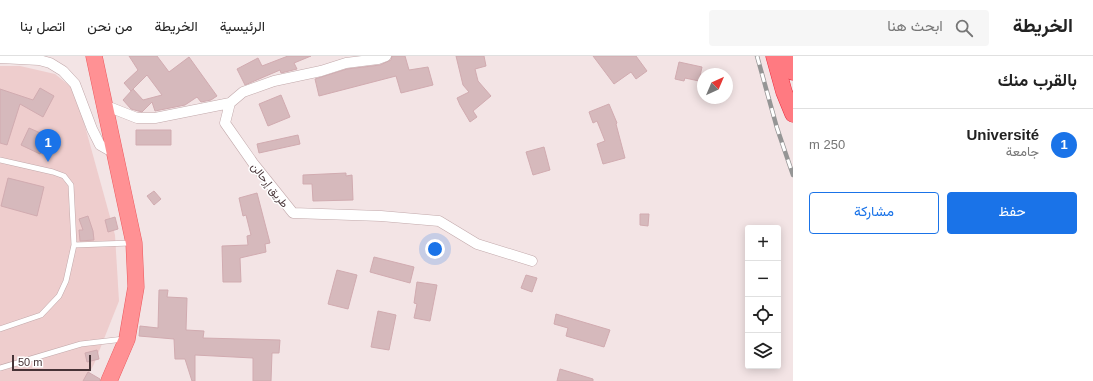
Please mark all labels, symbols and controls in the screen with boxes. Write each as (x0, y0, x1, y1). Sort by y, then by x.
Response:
search box (709, 10, 989, 46)
text: الخريطة (1013, 15, 1073, 36)
text: ابحث هنا (887, 17, 943, 34)
icon: search (953, 17, 975, 39)
text: اتصل بنا (20, 18, 65, 34)
text: من نحن (87, 18, 132, 34)
text: الخريطة (154, 18, 198, 34)
text: الرئيسية (220, 18, 265, 34)
north arrow (697, 68, 733, 104)
text: بالقرب منك (998, 71, 1077, 90)
text: Université (966, 126, 1039, 143)
pin: 1 (35, 129, 61, 162)
text: 250 m (809, 137, 845, 152)
text: 1 (1060, 137, 1068, 152)
text: جامعة (1006, 144, 1039, 159)
street label: طريق إرحالن (248, 160, 291, 210)
button: مشاركة (809, 192, 939, 234)
button: حفظ (947, 192, 1077, 234)
map controls (745, 225, 781, 369)
button: + (745, 225, 781, 261)
your location (425, 239, 445, 259)
button: − (745, 261, 781, 297)
button: locate (745, 297, 781, 333)
button: layers (745, 333, 781, 369)
scale bar (12, 353, 91, 372)
text: 50 m (18, 356, 42, 368)

